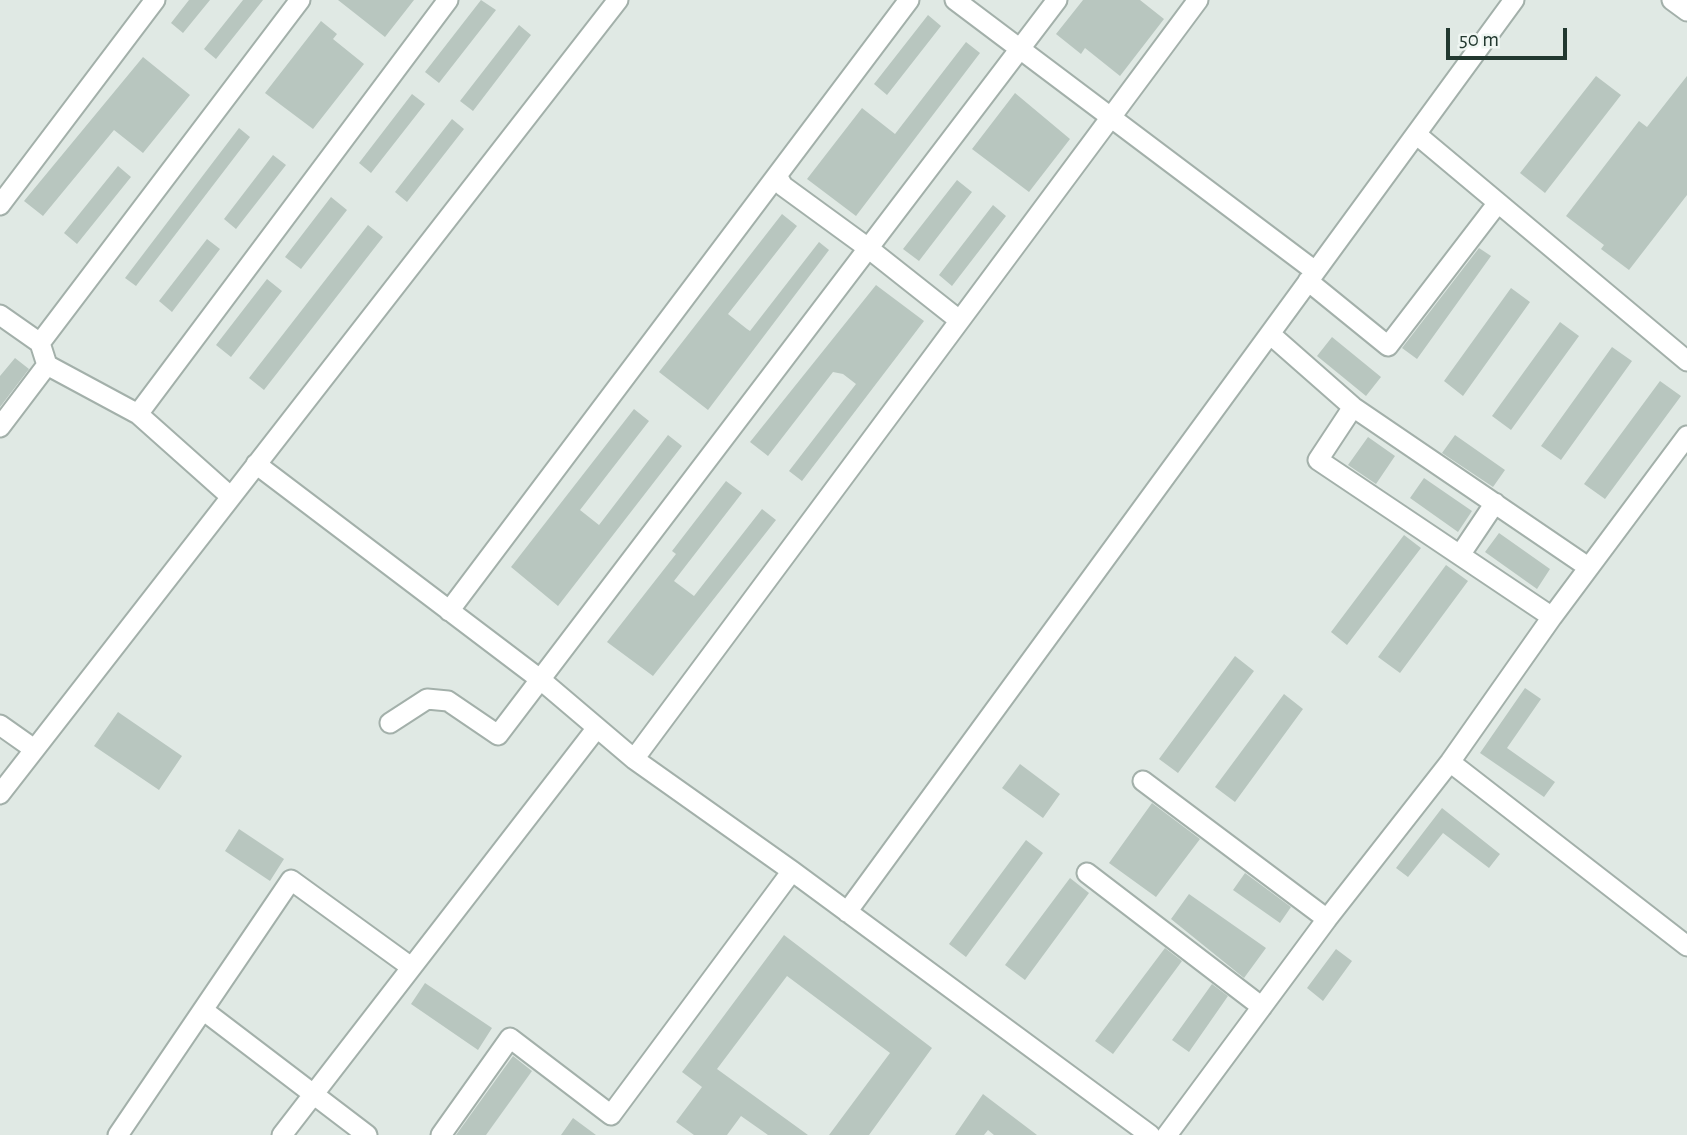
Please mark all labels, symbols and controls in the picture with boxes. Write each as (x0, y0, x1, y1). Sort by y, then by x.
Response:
scale bar (1449, 14, 1570, 58)
text: 50 m (1459, 29, 1499, 50)

